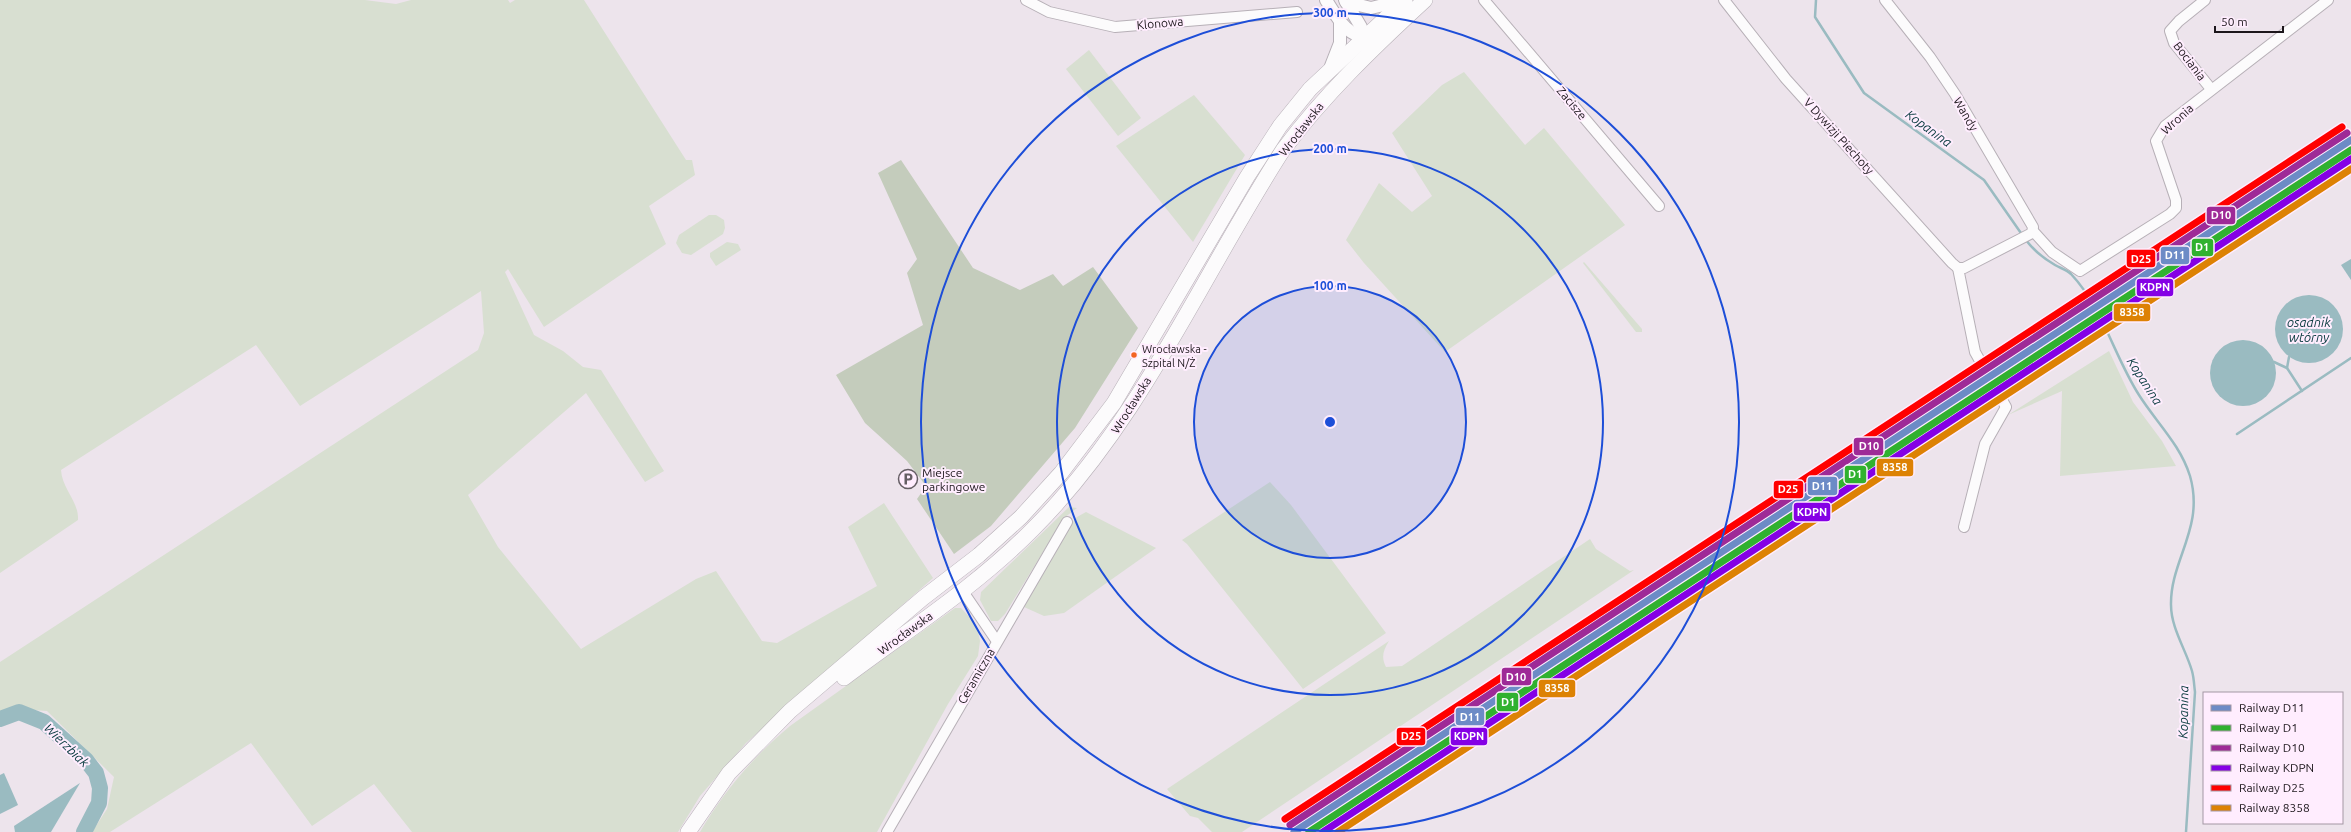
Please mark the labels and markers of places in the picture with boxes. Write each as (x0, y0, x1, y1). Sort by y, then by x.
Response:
place label: Wrocławska - Szpital N/Ż (1142, 343, 1207, 369)
marker: Wrocławska - Szpital N/Ż (1129, 350, 1139, 360)
centre of rings (1323, 415, 1337, 429)
place label: Miejsce parkingowe (922, 466, 985, 493)
parking icon: Miejsce parkingowe (897, 468, 919, 490)

